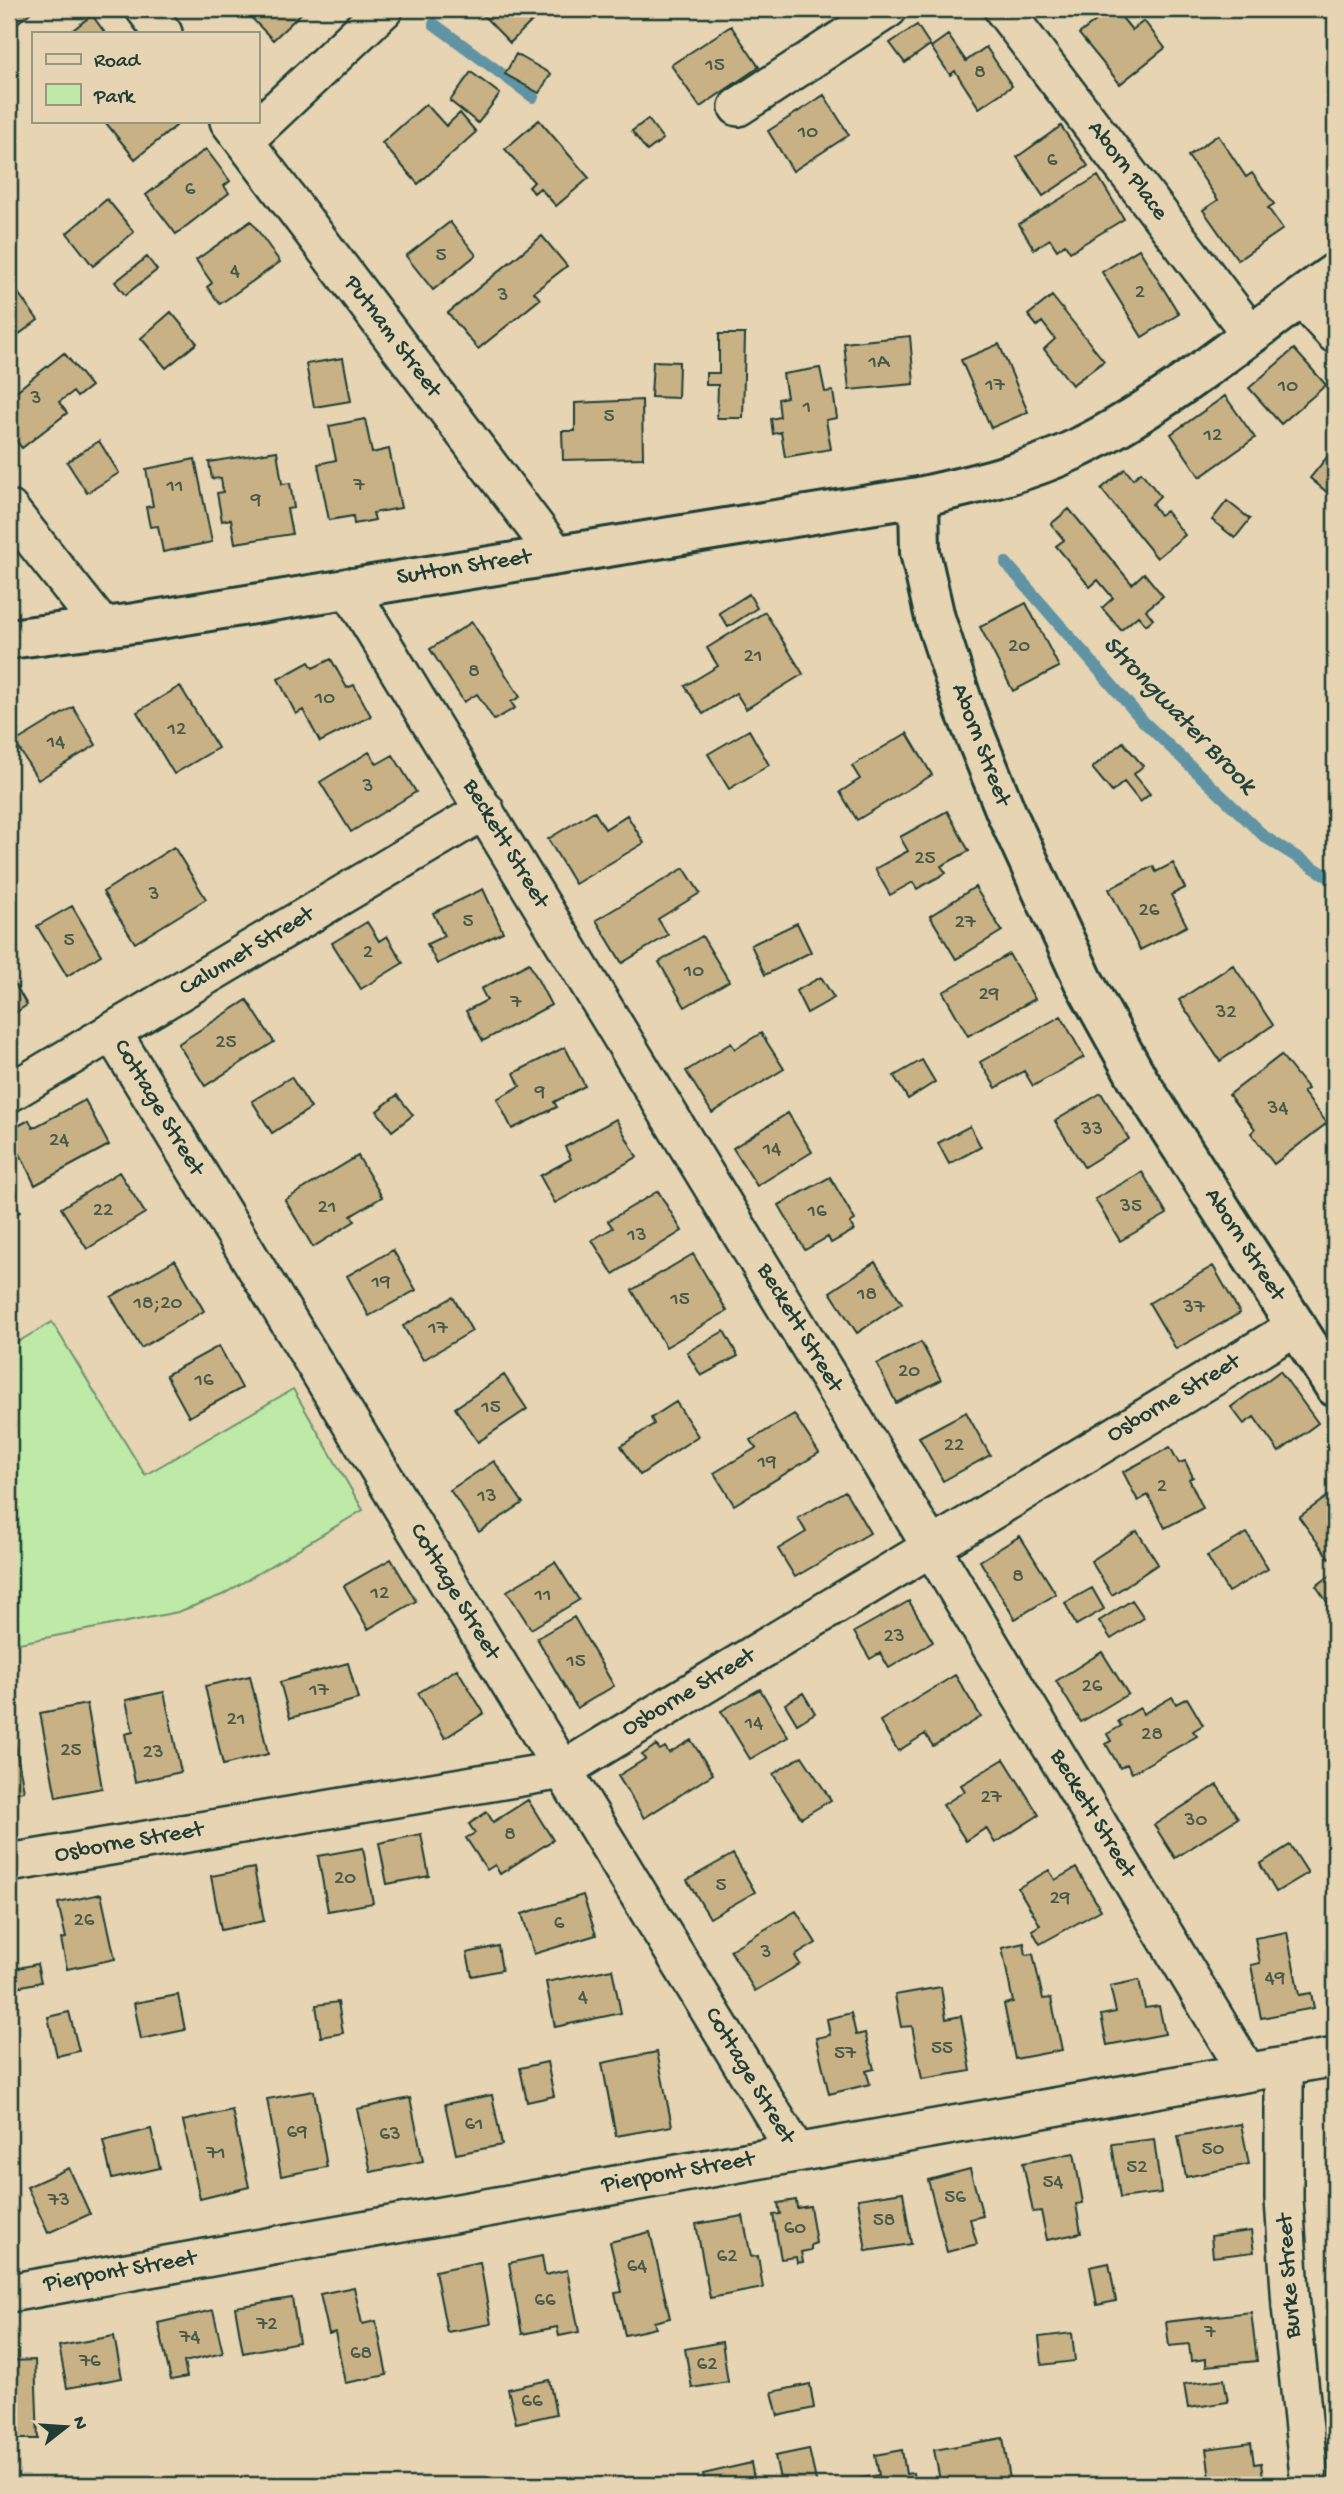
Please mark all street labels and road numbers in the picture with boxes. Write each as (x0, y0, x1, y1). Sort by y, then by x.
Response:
street label: Aborn Place (1080, 115, 1174, 227)
street label: Putnam Street (336, 269, 449, 406)
street label: Sutton Street (395, 543, 535, 593)
street label: Aborn Street (943, 680, 1017, 812)
street label: Beckett Street (455, 773, 556, 916)
street label: Calumet Street (174, 899, 321, 1004)
street label: Cottage Street (106, 1034, 211, 1183)
street label: Aborn Street (1197, 1183, 1292, 1309)
street label: Beckett Street (749, 1257, 850, 1400)
street label: Osborne Street (1102, 1347, 1248, 1450)
street label: Cottage Street (402, 1518, 507, 1667)
street label: Osborne Street (617, 1641, 763, 1744)
street label: Beckett Street (1042, 1743, 1143, 1886)
street label: Osborne Street (52, 1815, 208, 1870)
street label: Cottage Street (697, 2002, 802, 2151)
street label: Pierpont Street (598, 2145, 759, 2201)
street label: Burke Street (1271, 2211, 1309, 2340)
street label: Pierpont Street (40, 2244, 201, 2300)

